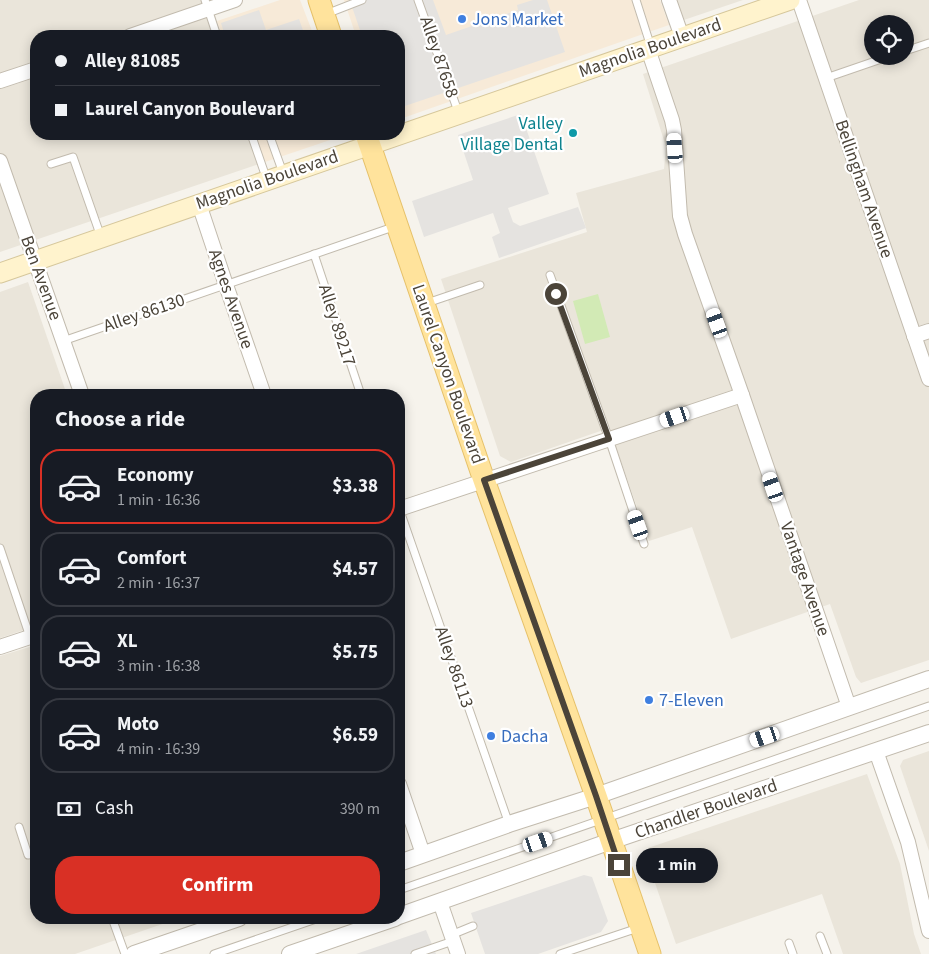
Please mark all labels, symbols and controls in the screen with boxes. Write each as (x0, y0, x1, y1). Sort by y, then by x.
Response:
place label: Jons Market (472, 7, 563, 32)
street label: Magnolia Boulevard (575, 12, 725, 84)
street label: Alley 87658 (413, 13, 465, 101)
marker: Jons Market (456, 13, 468, 25)
map controls (864, 15, 914, 65)
button: locate (864, 15, 914, 65)
text: Alley 81085 (85, 48, 180, 75)
text: Laurel Canyon Boulevard (85, 96, 295, 123)
place label: Valley Village Dental (460, 111, 564, 157)
street label: Bellingham Avenue (829, 116, 899, 262)
marker: Valley Village Dental (567, 127, 579, 139)
car (666, 133, 683, 163)
street label: Magnolia Boulevard (192, 144, 342, 216)
street label: Ben Avenue (14, 232, 68, 324)
street label: Agnes Avenue (202, 246, 260, 352)
street label: Alley 89217 (312, 281, 362, 369)
street label: Laurel Canyon Boulevard (406, 281, 490, 467)
route start (545, 283, 567, 305)
street label: Alley 86130 (100, 287, 188, 339)
car (704, 306, 729, 340)
text: Choose a ride (55, 403, 185, 435)
car (658, 405, 691, 429)
text: Economy (117, 462, 194, 489)
icon: car (57, 464, 102, 509)
car (761, 470, 784, 504)
text: $3.38 (332, 473, 378, 500)
text: 1 min · 16:36 (117, 489, 200, 511)
car (626, 508, 649, 542)
street label: Vantage Avenue (774, 518, 836, 640)
text: Comfort (117, 545, 187, 572)
icon: car (57, 547, 102, 592)
text: $4.57 (332, 556, 378, 583)
text: 2 min · 16:37 (117, 572, 200, 594)
street label: Alley 86113 (428, 623, 480, 711)
text: XL (117, 628, 138, 655)
icon: car (57, 630, 102, 675)
text: $5.75 (332, 639, 378, 666)
text: 3 min · 16:38 (117, 655, 200, 677)
place label: 7-Eleven (659, 688, 724, 713)
marker: 7-Eleven (643, 694, 655, 706)
text: Moto (117, 711, 159, 738)
icon: car (57, 713, 102, 758)
text: $6.59 (332, 722, 378, 749)
place label: Dacha (501, 724, 548, 749)
car (748, 725, 781, 749)
marker: Dacha (485, 730, 497, 742)
text: 4 min · 16:39 (117, 738, 200, 760)
street label: Chandler Boulevard (631, 773, 781, 845)
icon: cash (55, 795, 83, 823)
text: Cash (95, 795, 134, 822)
text: 390 m (340, 798, 380, 820)
car (521, 830, 554, 854)
callout: 1 min (636, 848, 719, 882)
route end (608, 854, 630, 876)
text: 1 min (658, 854, 696, 876)
button: Confirm (55, 856, 380, 914)

